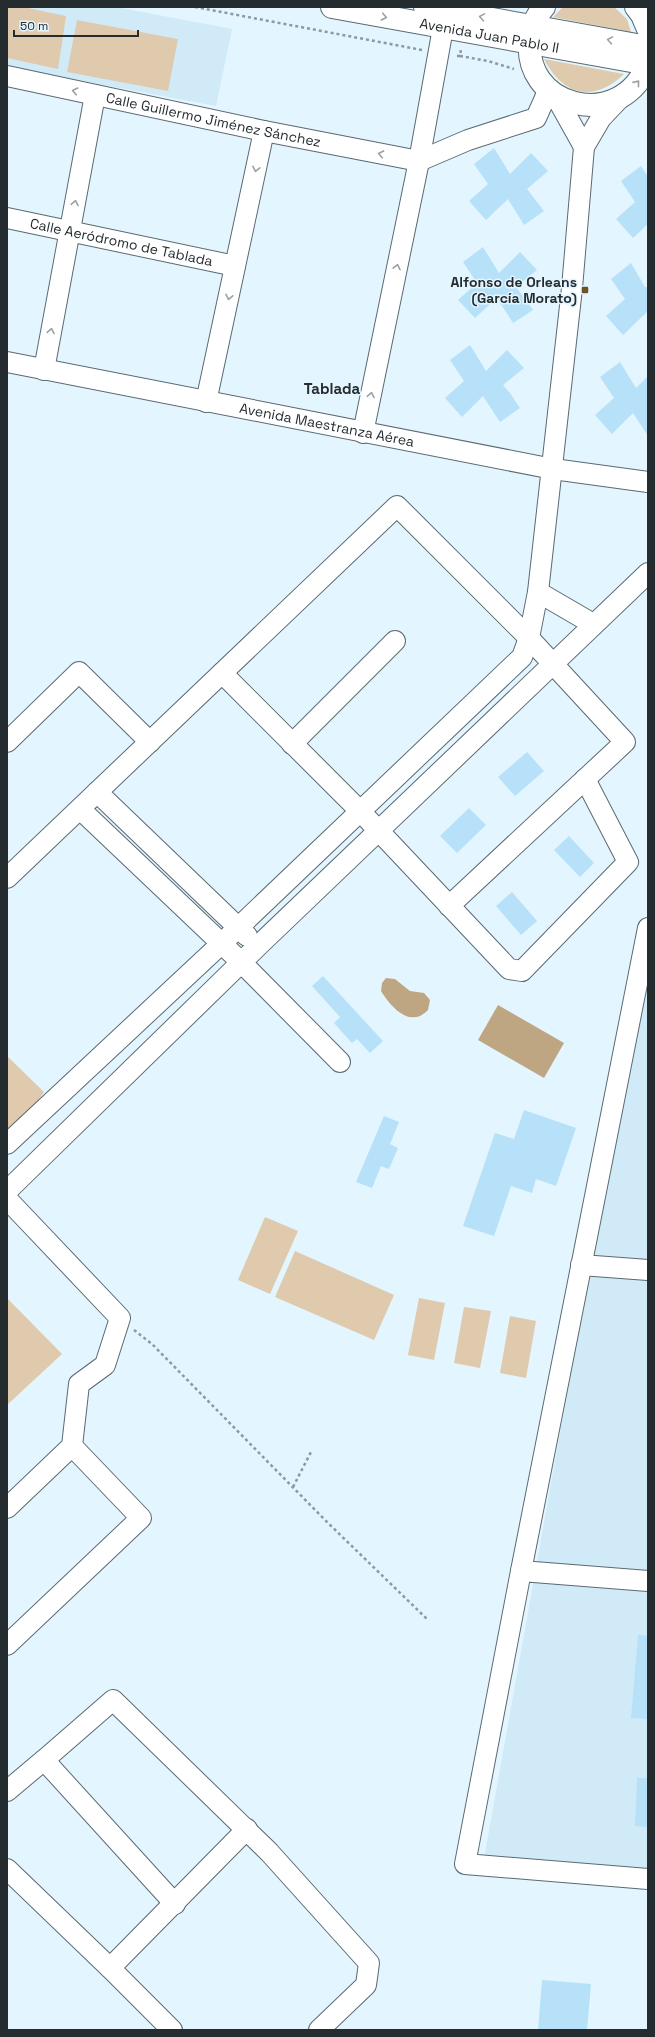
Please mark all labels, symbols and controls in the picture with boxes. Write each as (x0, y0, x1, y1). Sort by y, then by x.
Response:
scale bar (14, 12, 138, 38)
one-way arrow (381, 12, 387, 20)
one-way arrow (479, 13, 485, 22)
street label: Avenida Juan Pablo II (418, 14, 561, 57)
text: 50 m (20, 18, 48, 34)
one-way arrow (607, 36, 613, 45)
one-way arrow (632, 81, 639, 88)
one-way arrow (72, 87, 78, 96)
street label: Calle Guillermo Jiménez Sánchez (104, 88, 322, 151)
one-way arrow (378, 150, 384, 159)
one-way arrow (252, 166, 260, 173)
one-way arrow (70, 200, 78, 207)
street label: Calle Aeródromo de Tablada (28, 214, 215, 270)
one-way arrow (392, 264, 400, 270)
place label: Alfonso de Orleans (García Morato) (450, 273, 577, 307)
marker: Alfonso de Orleans (García Morato) (580, 285, 590, 295)
one-way arrow (225, 293, 233, 300)
one-way arrow (46, 328, 55, 334)
district label: Tablada (304, 379, 361, 398)
one-way arrow (366, 391, 374, 398)
street label: Avenida Maestranza Aérea (238, 399, 416, 451)

